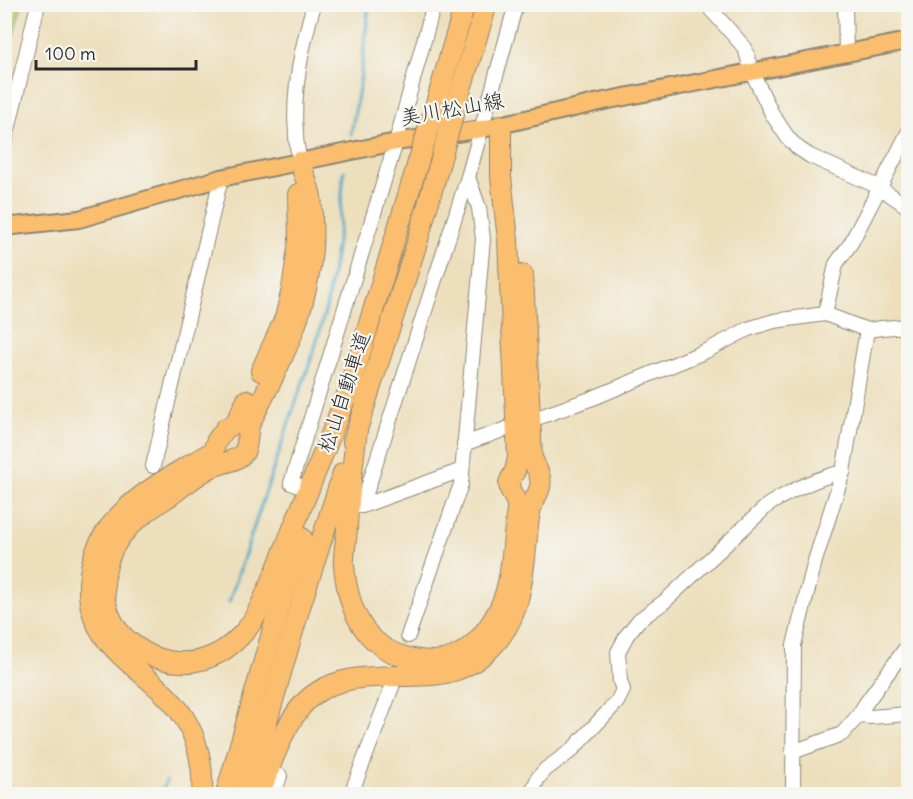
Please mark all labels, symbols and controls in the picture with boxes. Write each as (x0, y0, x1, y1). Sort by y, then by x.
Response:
scale bar (36, 33, 196, 71)
text: 100 m (45, 42, 96, 65)
street label: 美川松山線 (398, 86, 506, 131)
street label: 松山自動車道 (311, 328, 376, 456)

